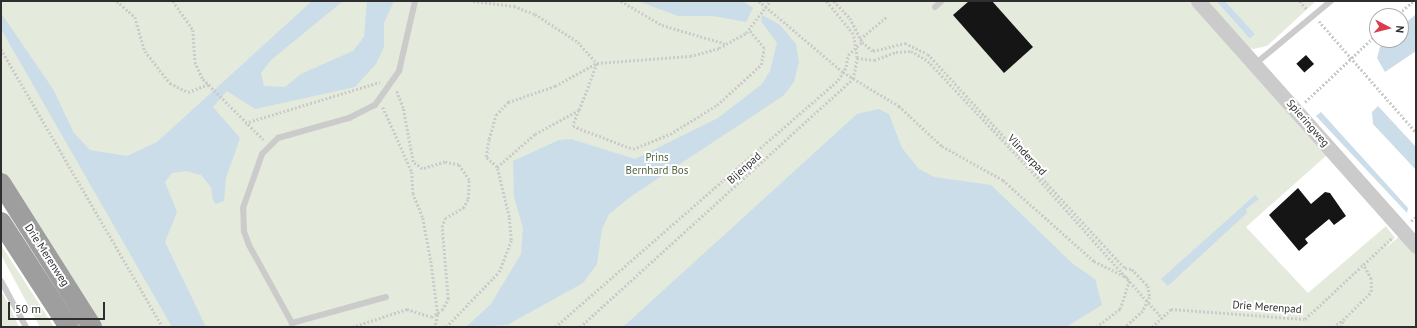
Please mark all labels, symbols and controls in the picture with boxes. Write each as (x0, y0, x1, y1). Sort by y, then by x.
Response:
north arrow (1369, 8, 1409, 48)
text: N (1393, 25, 1407, 34)
street label: Spieringweg (1284, 97, 1332, 149)
street label: Vlinderpad (1005, 132, 1049, 178)
street label: Bijenpad (724, 149, 764, 187)
park label: Prins Bernhard Bos (626, 151, 688, 177)
street label: Drie Merenweg (22, 221, 72, 289)
scale bar (10, 294, 107, 320)
street label: Drie Merenpad (1232, 298, 1302, 316)
text: 50 m (15, 301, 41, 316)

